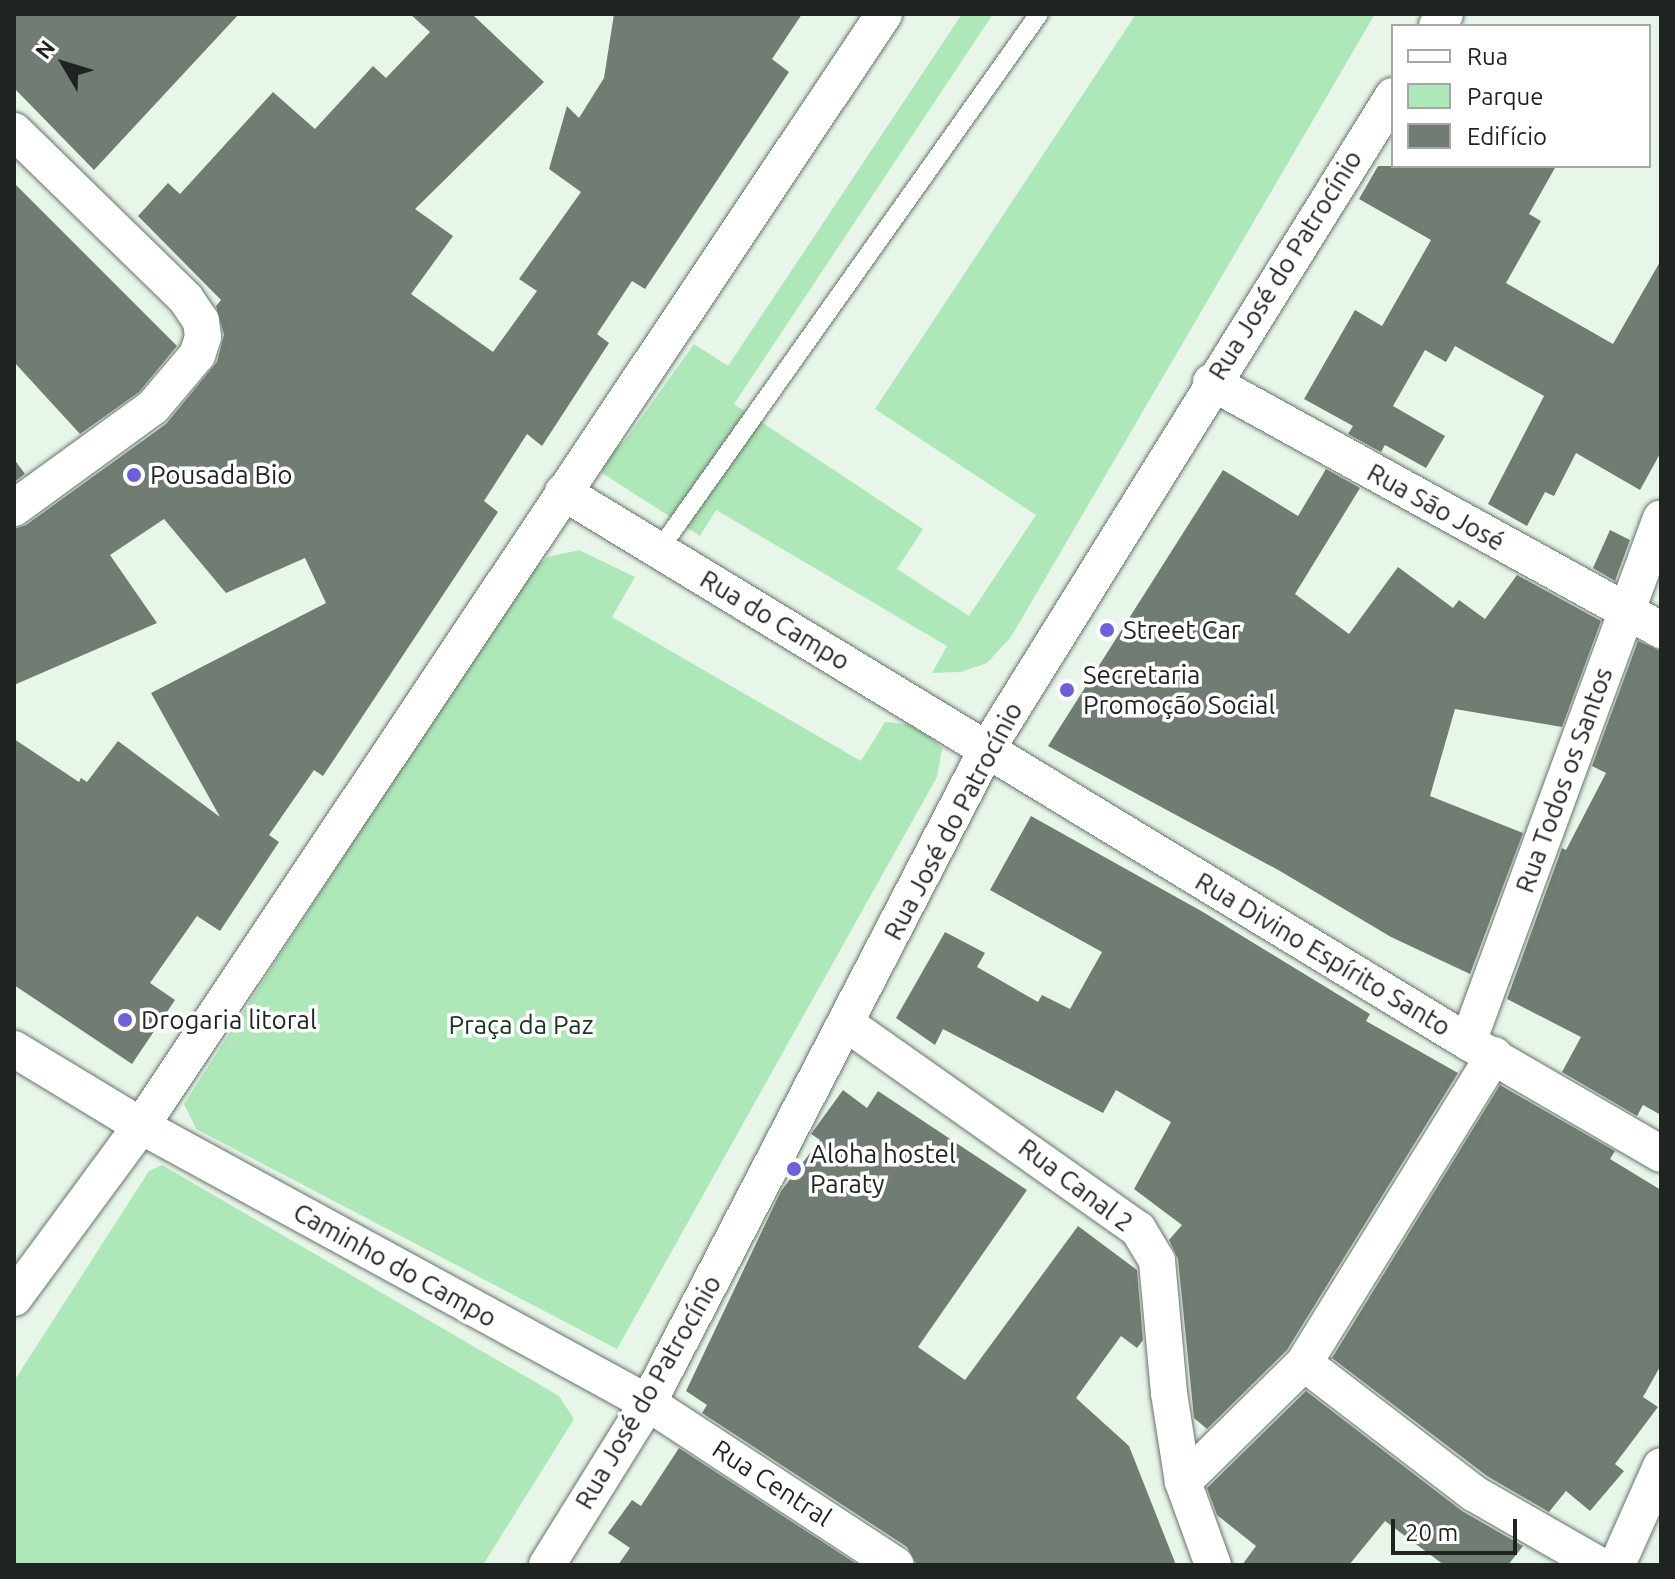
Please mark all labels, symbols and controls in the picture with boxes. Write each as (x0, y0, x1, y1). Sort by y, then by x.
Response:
north arrow (24, 24, 104, 104)
legend (1391, 24, 1651, 168)
text: N (30, 35, 60, 63)
text: Rua (1467, 43, 1508, 70)
text: Parque (1467, 83, 1544, 110)
text: Edifício (1467, 123, 1547, 150)
street label: Rua José do Patrocínio (1202, 144, 1368, 386)
street label: Rua São José (1362, 456, 1510, 558)
place label: Pousada Bio (150, 459, 293, 491)
marker: Pousada Bio (125, 466, 143, 484)
street label: Rua do Campo (695, 563, 855, 677)
place label: Street Car (1123, 614, 1241, 646)
marker: Street Car (1098, 621, 1116, 639)
place label: Secretaria Promoção Social (1083, 659, 1275, 720)
street label: Rua Todos os Santos (1509, 663, 1619, 897)
marker: Secretaria Promoção Social (1058, 681, 1076, 699)
street label: Rua José do Patrocínio (877, 697, 1029, 945)
street label: Rua Divino Espírito Santo (1190, 865, 1456, 1043)
place label: Drogaria litoral (141, 1004, 317, 1036)
park label: Praça da Paz (448, 1009, 594, 1041)
marker: Drogaria litoral (116, 1011, 134, 1029)
street label: Rua Canal 2 (1013, 1132, 1139, 1238)
place label: Aloha hostel Paraty (810, 1138, 956, 1200)
marker: Aloha hostel Paraty (785, 1160, 803, 1178)
street label: Caminho do Campo (288, 1196, 502, 1334)
street label: Rua José do Patrocínio (568, 1269, 728, 1515)
street label: Rua Central (707, 1433, 837, 1533)
scale bar (1395, 1503, 1521, 1553)
text: 20 m (1405, 1519, 1458, 1546)

